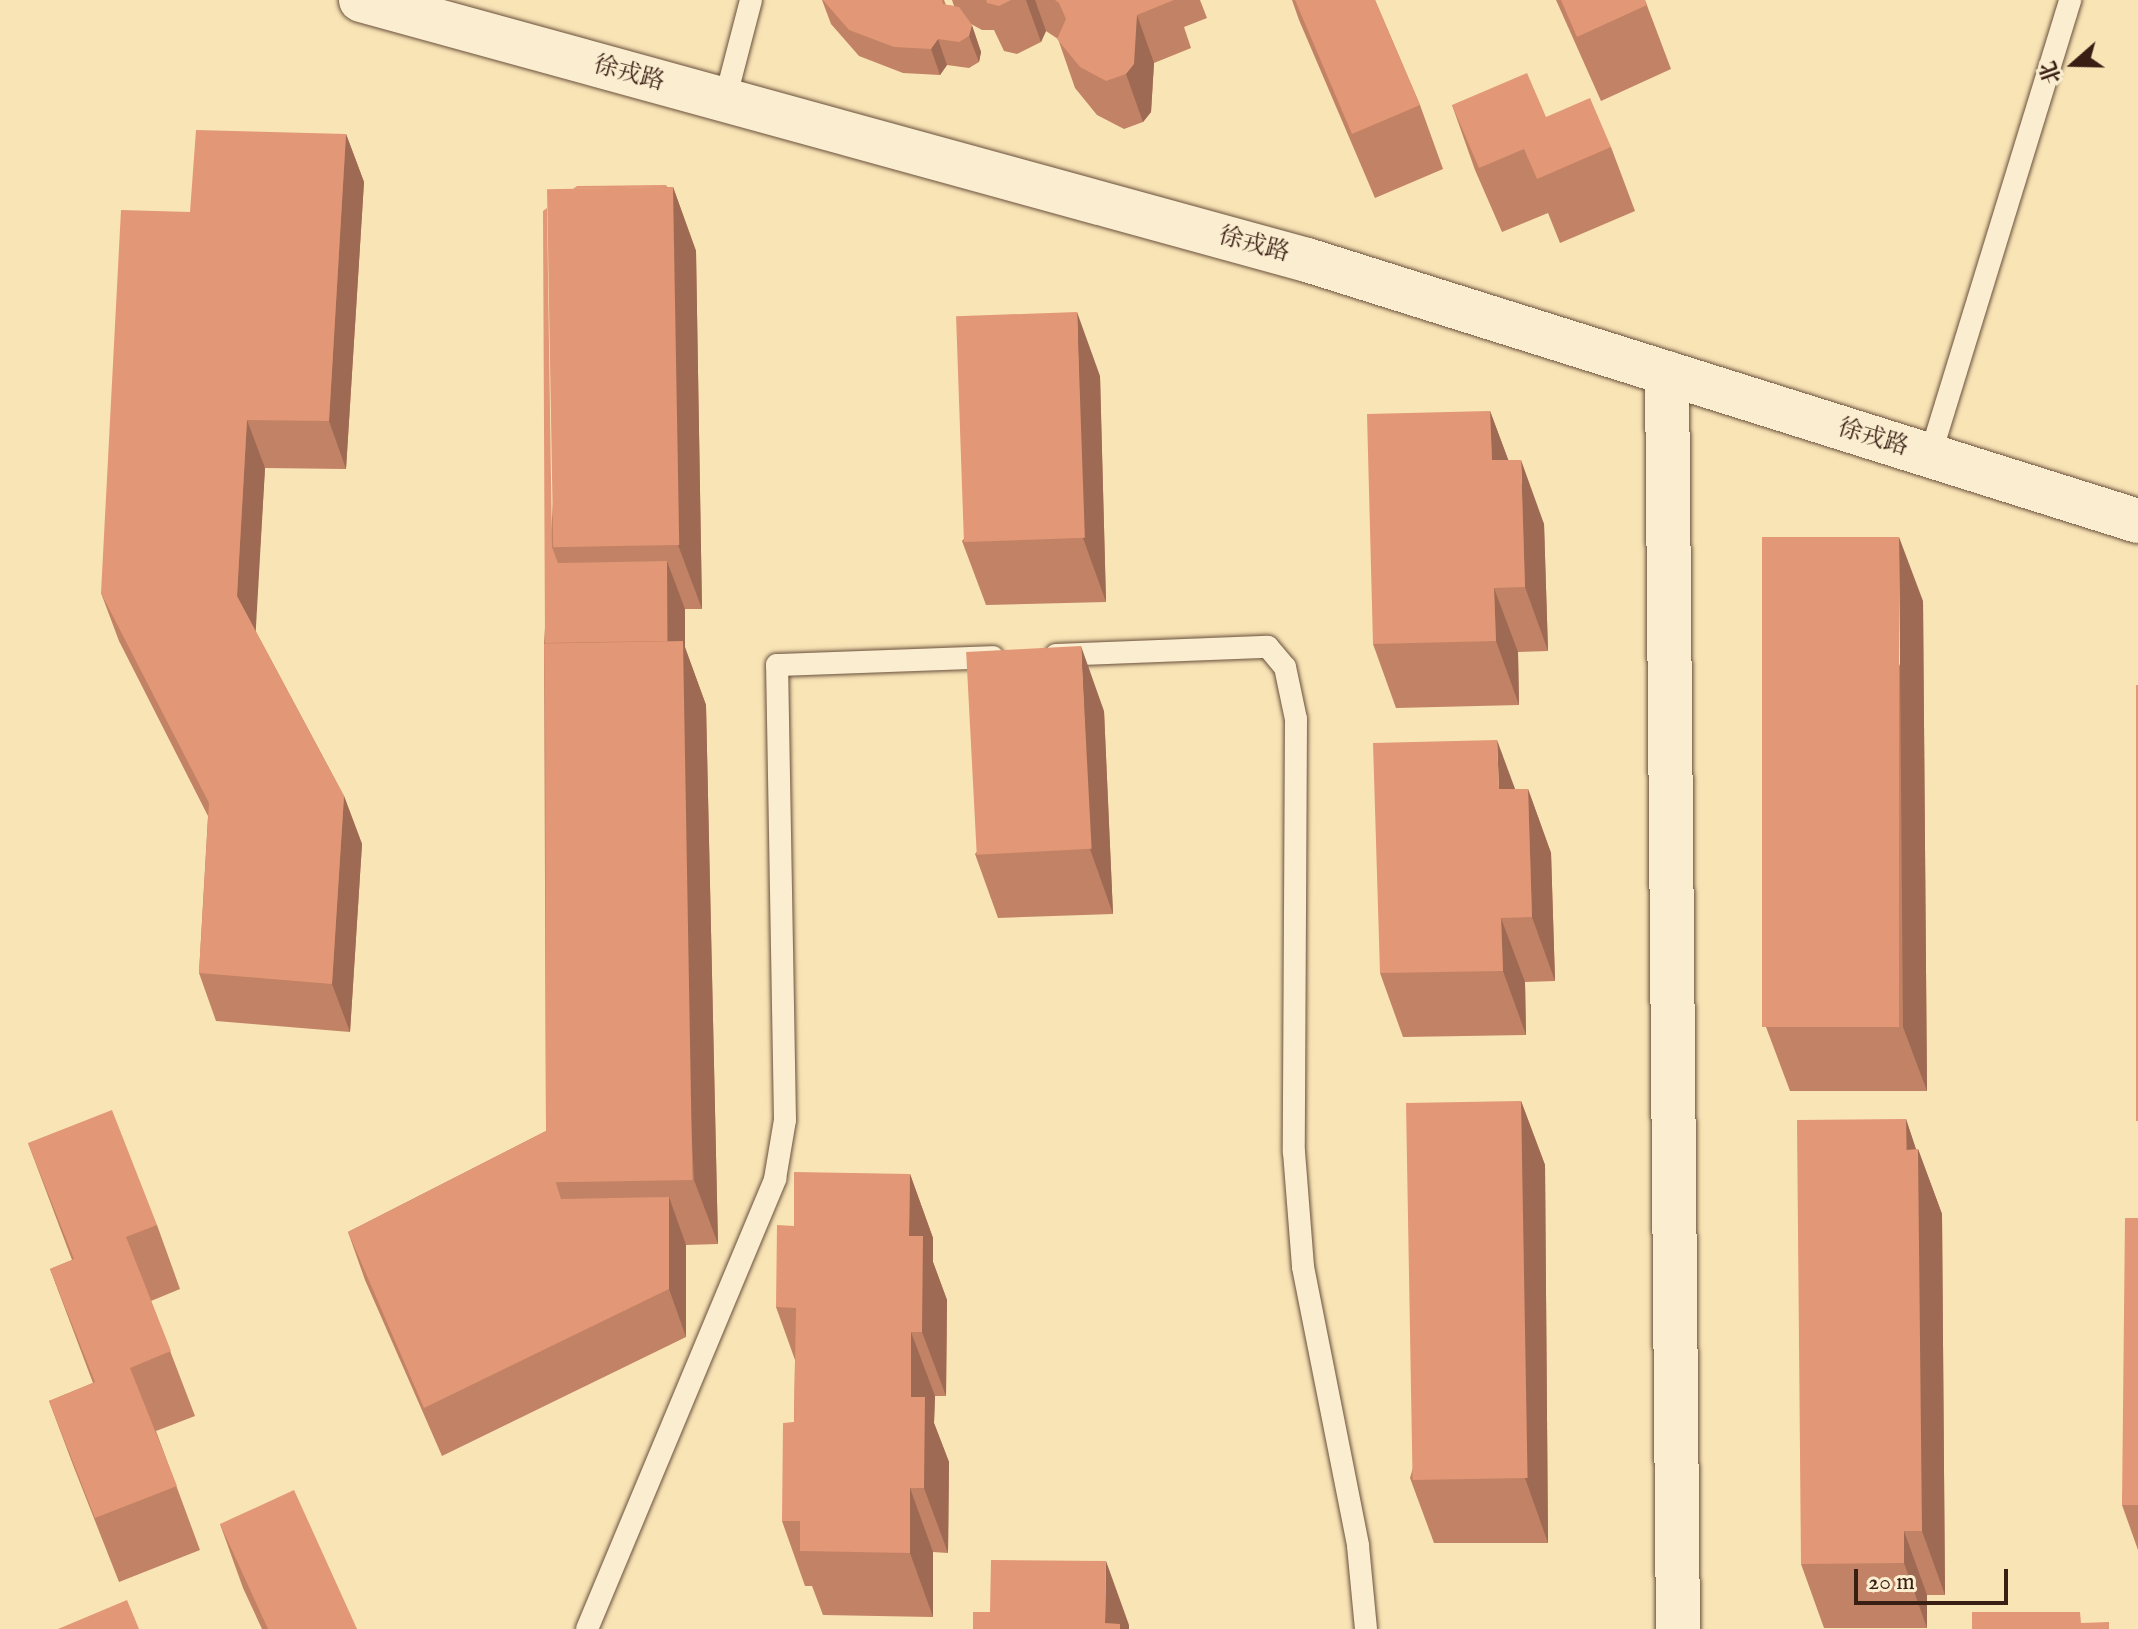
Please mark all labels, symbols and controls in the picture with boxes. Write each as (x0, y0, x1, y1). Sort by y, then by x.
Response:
north arrow (2034, 24, 2114, 104)
street label: 徐戎路 (590, 51, 668, 97)
text: 北 (2035, 57, 2068, 87)
street label: 徐戎路 (1215, 222, 1293, 268)
street label: 徐戎路 (1834, 414, 1912, 462)
scale bar (1858, 1553, 2012, 1603)
text: 20 m (1868, 1567, 1915, 1598)

